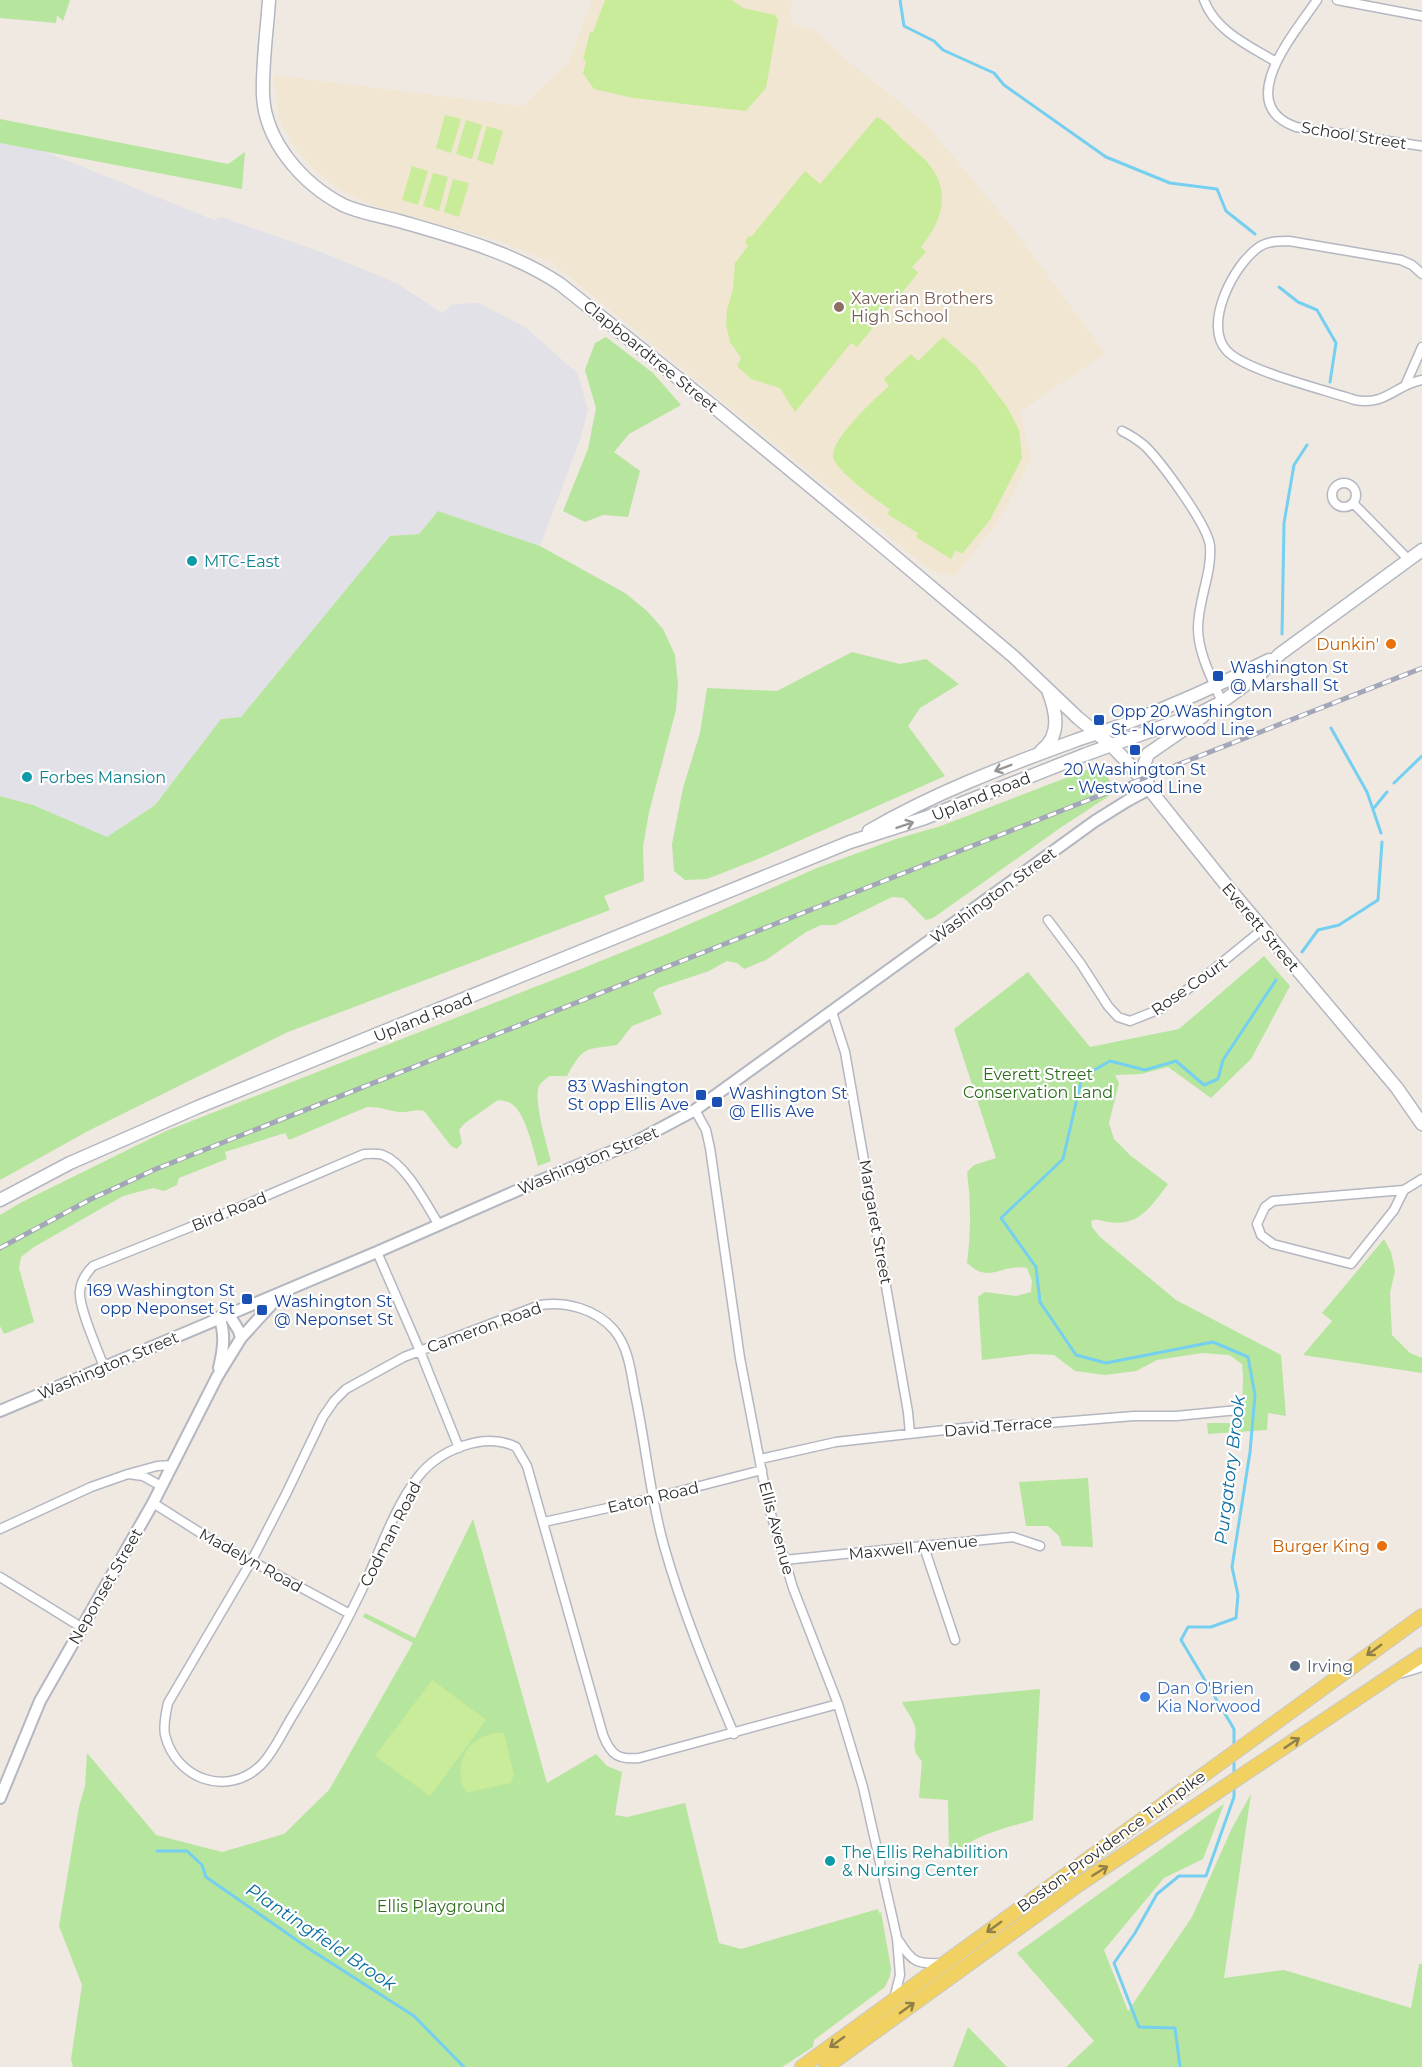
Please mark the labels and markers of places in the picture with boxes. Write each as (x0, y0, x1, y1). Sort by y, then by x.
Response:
place label: Xaverian Brothers High School (851, 289, 993, 326)
marker: Xaverian Brothers High School (832, 300, 846, 314)
place label: MTC-East (204, 552, 281, 571)
marker: MTC-East (185, 554, 199, 568)
place label: Dunkin' (1316, 635, 1379, 654)
marker: Dunkin' (1384, 637, 1398, 651)
place label: Washington St @ Marshall St (1230, 658, 1349, 695)
marker: Washington St @ Marshall St (1211, 669, 1225, 683)
place label: Opp 20 Washington St - Norwood Line (1111, 702, 1272, 739)
marker: Opp 20 Washington St - Norwood Line (1092, 713, 1106, 727)
marker: 20 Washington St - Westwood Line (1128, 743, 1142, 757)
place label: 20 Washington St - Westwood Line (1064, 760, 1207, 797)
place label: Forbes Mansion (39, 768, 166, 787)
marker: Forbes Mansion (20, 770, 34, 784)
place label: 83 Washington St opp Ellis Ave (567, 1077, 689, 1114)
place label: Washington St @ Ellis Ave (729, 1084, 848, 1121)
marker: 83 Washington St opp Ellis Ave (694, 1088, 708, 1102)
marker: Washington St @ Ellis Ave (710, 1095, 724, 1109)
place label: 169 Washington St opp Neponset St (87, 1281, 235, 1318)
marker: 169 Washington St opp Neponset St (240, 1292, 254, 1306)
place label: Washington St @ Neponset St (274, 1292, 394, 1329)
marker: Washington St @ Neponset St (255, 1303, 269, 1317)
place label: Burger King (1272, 1537, 1370, 1556)
marker: Burger King (1375, 1539, 1389, 1553)
place label: Irving (1307, 1657, 1353, 1676)
marker: Irving (1288, 1659, 1302, 1673)
place label: Dan O'Brien Kia Norwood (1157, 1679, 1261, 1716)
marker: Dan O'Brien Kia Norwood (1138, 1690, 1152, 1704)
place label: The Ellis Rehabilition & Nursing Center (842, 1843, 1008, 1880)
marker: The Ellis Rehabilition & Nursing Center (823, 1854, 837, 1868)

